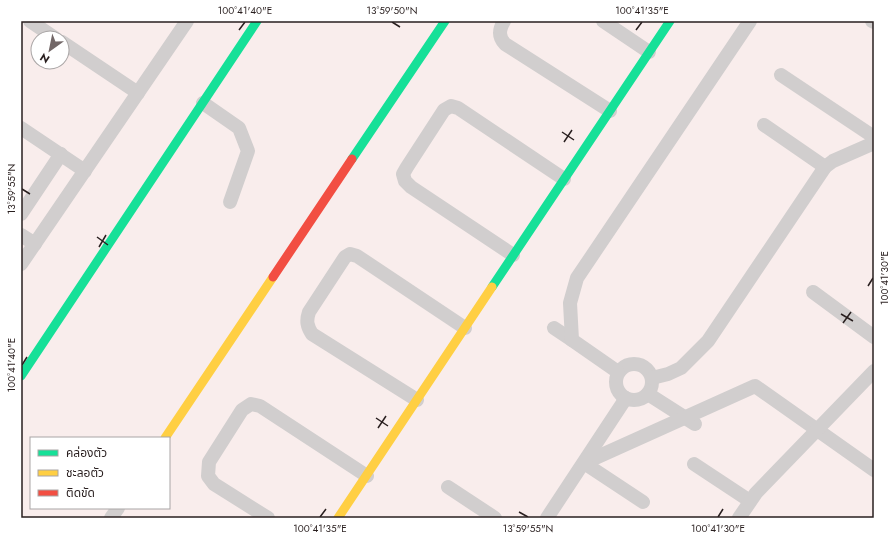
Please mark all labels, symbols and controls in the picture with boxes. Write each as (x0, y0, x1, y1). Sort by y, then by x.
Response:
text: 100°41'40"E (218, 3, 272, 18)
text: 13°59'50"N (366, 3, 418, 18)
text: 100°41'35"E (615, 3, 669, 18)
north arrow (30, 30, 70, 70)
text: N (37, 49, 53, 67)
text: 13°59'55"N (4, 164, 19, 214)
text: 100°41'30"E (877, 251, 892, 305)
text: 100°41'40"E (4, 338, 19, 392)
legend (30, 437, 170, 509)
text: คล่องตัว (66, 444, 107, 462)
text: ชะลอตัว (66, 464, 104, 482)
text: ติดขัด (66, 484, 95, 502)
text: 100°41'35"E (293, 521, 347, 536)
text: 13°59'55"N (503, 521, 553, 536)
text: 100°41'30"E (691, 521, 745, 536)

